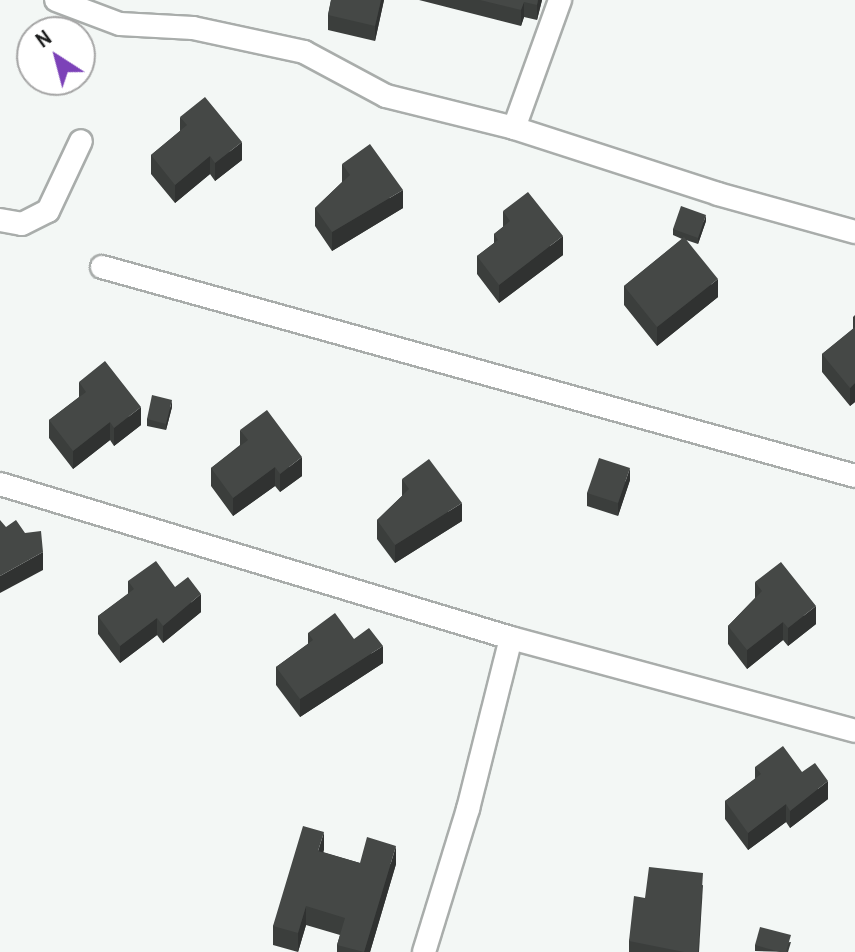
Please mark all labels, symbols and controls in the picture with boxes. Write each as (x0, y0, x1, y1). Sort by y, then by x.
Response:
north arrow (16, 16, 96, 96)
text: N (29, 22, 57, 54)

